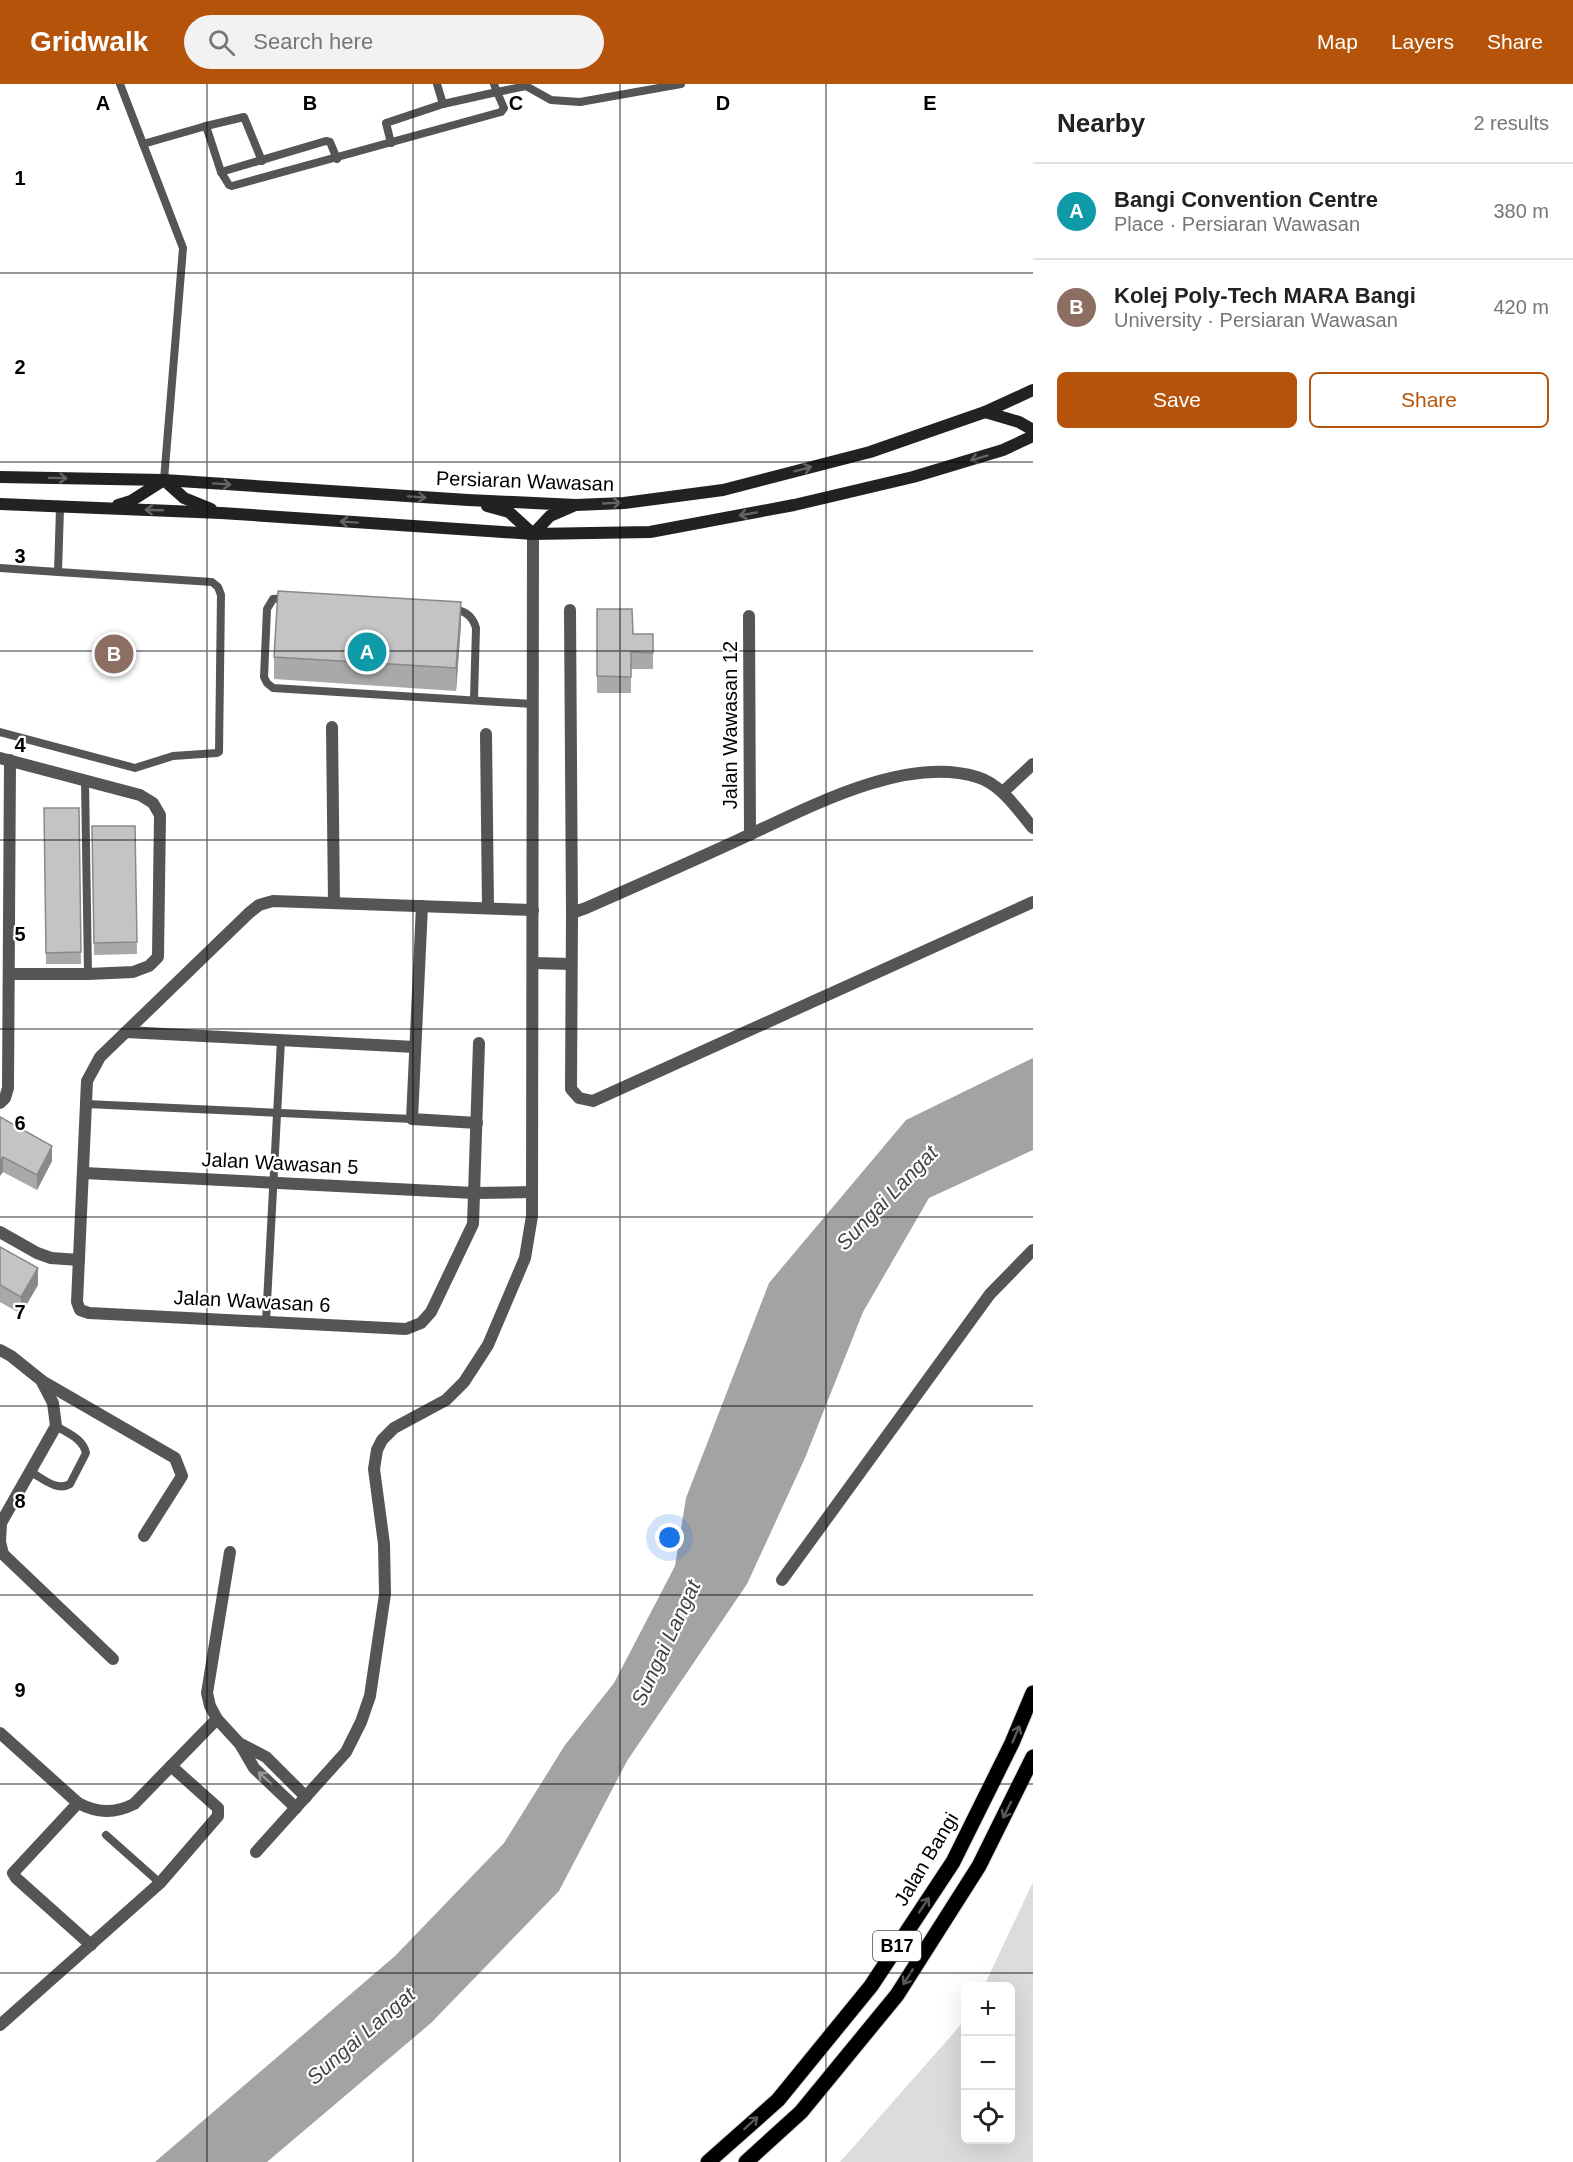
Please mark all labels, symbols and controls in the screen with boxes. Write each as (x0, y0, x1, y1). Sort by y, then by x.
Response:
search box (184, 15, 604, 69)
text: Gridwalk (30, 26, 148, 57)
icon: search (205, 26, 238, 59)
text: Search here (253, 29, 373, 54)
text: Map (1317, 30, 1358, 53)
text: Layers (1391, 30, 1454, 53)
text: Share (1487, 30, 1543, 53)
text: A (96, 92, 110, 114)
text: B (303, 92, 317, 114)
text: C (509, 92, 523, 114)
text: D (716, 92, 730, 114)
text: E (923, 92, 937, 114)
text: Nearby (1057, 108, 1145, 138)
text: 2 results (1473, 112, 1549, 134)
text: 1 (14, 167, 26, 189)
text: Bangi Convention Centre (1114, 187, 1378, 212)
text: A (1069, 200, 1084, 222)
text: 380 m (1493, 200, 1549, 222)
text: Place · Persiaran Wawasan (1114, 213, 1360, 235)
text: Kolej Poly-Tech MARA Bangi (1114, 283, 1416, 308)
text: B (1069, 296, 1084, 318)
text: 420 m (1493, 296, 1549, 318)
text: University · Persiaran Wawasan (1114, 309, 1398, 331)
text: 2 (14, 356, 26, 378)
button: Save (1057, 372, 1297, 428)
button: Share (1309, 372, 1549, 428)
one-way arrow (970, 453, 989, 464)
one-way arrow (793, 463, 812, 474)
street label: Persiaran Wawasan (436, 467, 614, 495)
one-way arrow (48, 472, 68, 484)
one-way arrow (212, 478, 232, 489)
one-way arrow (407, 491, 427, 502)
one-way arrow (601, 498, 621, 509)
one-way arrow (145, 504, 165, 515)
one-way arrow (739, 509, 759, 520)
one-way arrow (339, 516, 359, 527)
text: 3 (14, 545, 26, 567)
pin: A (348, 630, 386, 674)
pin: B (94, 632, 134, 676)
street label: Jalan Wawasan 12 (719, 641, 741, 809)
text: 4 (14, 734, 26, 756)
text: 5 (14, 923, 26, 945)
text: 6 (14, 1112, 26, 1134)
water label: Sungai Langat (831, 1140, 943, 1254)
street label: Jalan Wawasan 5 (201, 1148, 359, 1178)
street label: Jalan Wawasan 6 (173, 1286, 331, 1316)
text: 7 (14, 1301, 26, 1323)
text: 8 (14, 1490, 26, 1512)
your location (655, 1523, 684, 1552)
water label: Sungai Langat (626, 1575, 705, 1709)
text: 9 (14, 1679, 26, 1701)
one-way arrow (1011, 1725, 1022, 1743)
one-way arrow (257, 1771, 272, 1786)
one-way arrow (1001, 1800, 1012, 1818)
street label: Jalan Bangi (890, 1809, 962, 1909)
one-way arrow (918, 1897, 931, 1914)
road number: B17 (873, 1931, 921, 1961)
one-way arrow (902, 1969, 914, 1985)
water label: Sungai Langat (302, 1982, 420, 2089)
map controls (961, 1982, 1015, 2144)
button: + (961, 1982, 1015, 2036)
button: − (961, 2036, 1015, 2090)
button: locate (961, 2090, 1015, 2144)
one-way arrow (743, 2116, 758, 2130)

